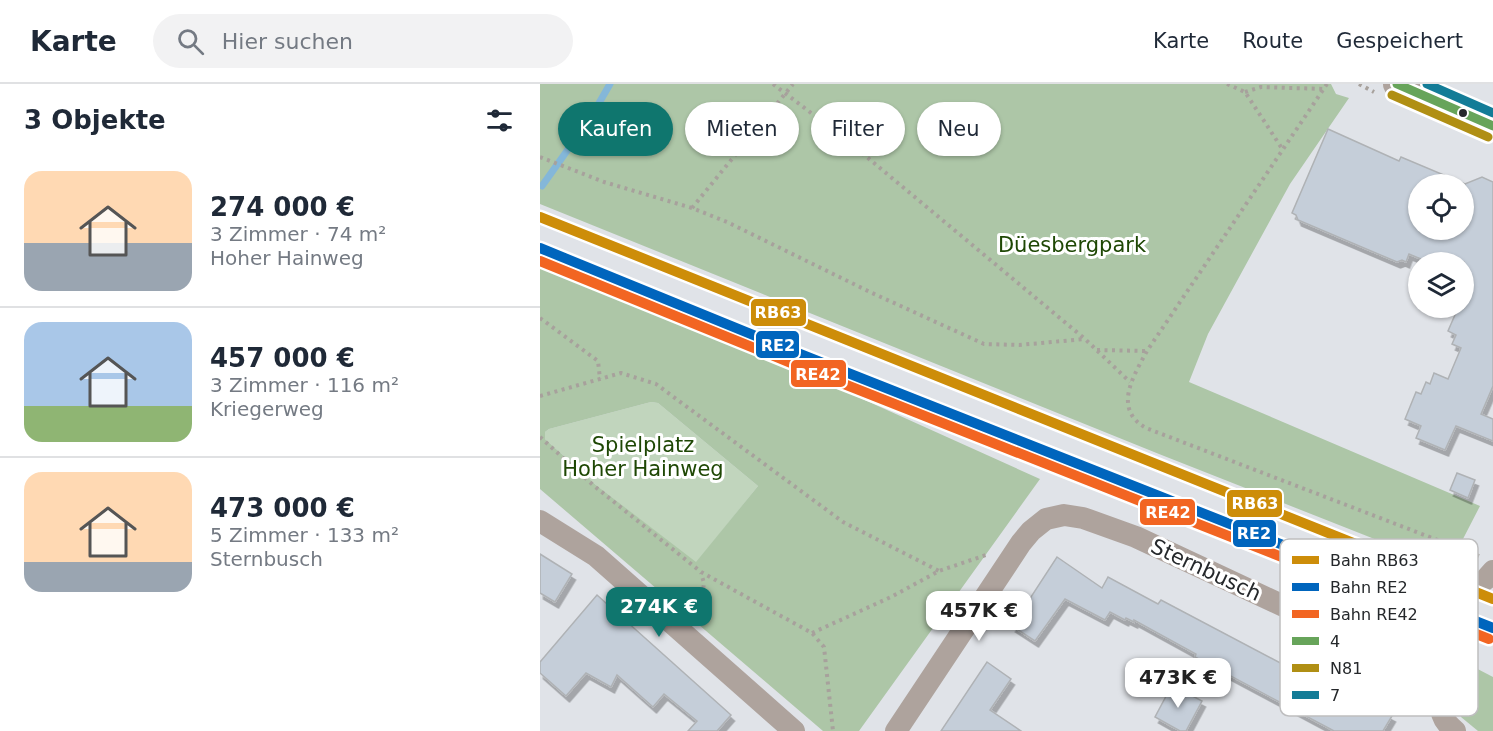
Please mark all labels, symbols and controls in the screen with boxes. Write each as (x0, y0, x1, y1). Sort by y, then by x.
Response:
search box (153, 14, 573, 68)
text: Karte (30, 25, 117, 58)
icon: search (174, 25, 207, 58)
text: Hier suchen (222, 29, 353, 54)
text: Karte (1153, 29, 1209, 53)
text: Route (1242, 29, 1303, 53)
text: Gespeichert (1336, 29, 1463, 53)
chip: Kaufen (558, 102, 673, 156)
chip: Mieten (685, 102, 799, 156)
chip: Filter (811, 102, 905, 156)
chip: Neu (917, 102, 1001, 156)
icon: filters (483, 104, 516, 137)
text: 3 Objekte (24, 105, 166, 135)
unlabelled marker (1457, 107, 1469, 119)
map controls (1408, 174, 1474, 318)
button: locate (1408, 174, 1474, 240)
text: 274 000 € (210, 192, 355, 222)
icon: home (72, 195, 144, 267)
text: 3 Zimmer · 74 m² (210, 222, 386, 246)
park label: Düesbergpark (998, 233, 1147, 257)
text: Hoher Hainweg (210, 246, 364, 270)
button: layers (1408, 252, 1474, 318)
line badge: RB63 (750, 298, 807, 327)
text: RB63 (755, 303, 801, 322)
line badge: RE2 (755, 330, 800, 359)
text: RE2 (761, 336, 795, 355)
text: 457 000 € (210, 343, 355, 373)
icon: home (72, 346, 144, 418)
line badge: RE42 (790, 359, 847, 388)
text: RE42 (795, 365, 841, 384)
text: 3 Zimmer · 116 m² (210, 373, 399, 397)
text: Kriegerweg (210, 397, 324, 421)
park label: Spielplatz Hoher Hainweg (562, 433, 724, 481)
line badge: RB63 (1226, 489, 1283, 518)
text: 473 000 € (210, 493, 355, 523)
text: RB63 (1232, 494, 1278, 513)
icon: home (72, 496, 144, 568)
line badge: RE42 (1139, 498, 1196, 526)
text: RE42 (1145, 503, 1191, 522)
line badge: RE2 (1232, 519, 1277, 548)
text: 5 Zimmer · 133 m² (210, 523, 399, 547)
text: RE2 (1237, 524, 1271, 543)
street label: Sternbusch (1147, 534, 1265, 606)
legend (1280, 539, 1478, 716)
text: Sternbusch (210, 547, 323, 571)
text: Bahn RB63 (1330, 551, 1419, 570)
text: Bahn RE2 (1330, 578, 1408, 597)
pin: 274K € (610, 587, 708, 638)
pin: 457K € (930, 591, 1028, 642)
text: 274K € (620, 594, 698, 618)
text: 457K € (940, 598, 1018, 622)
text: Bahn RE42 (1330, 605, 1418, 624)
text: 4 (1330, 632, 1340, 651)
pin: 473K € (1129, 658, 1227, 709)
text: N81 (1330, 659, 1362, 678)
text: 473K € (1139, 665, 1217, 689)
text: 7 (1330, 686, 1340, 705)

